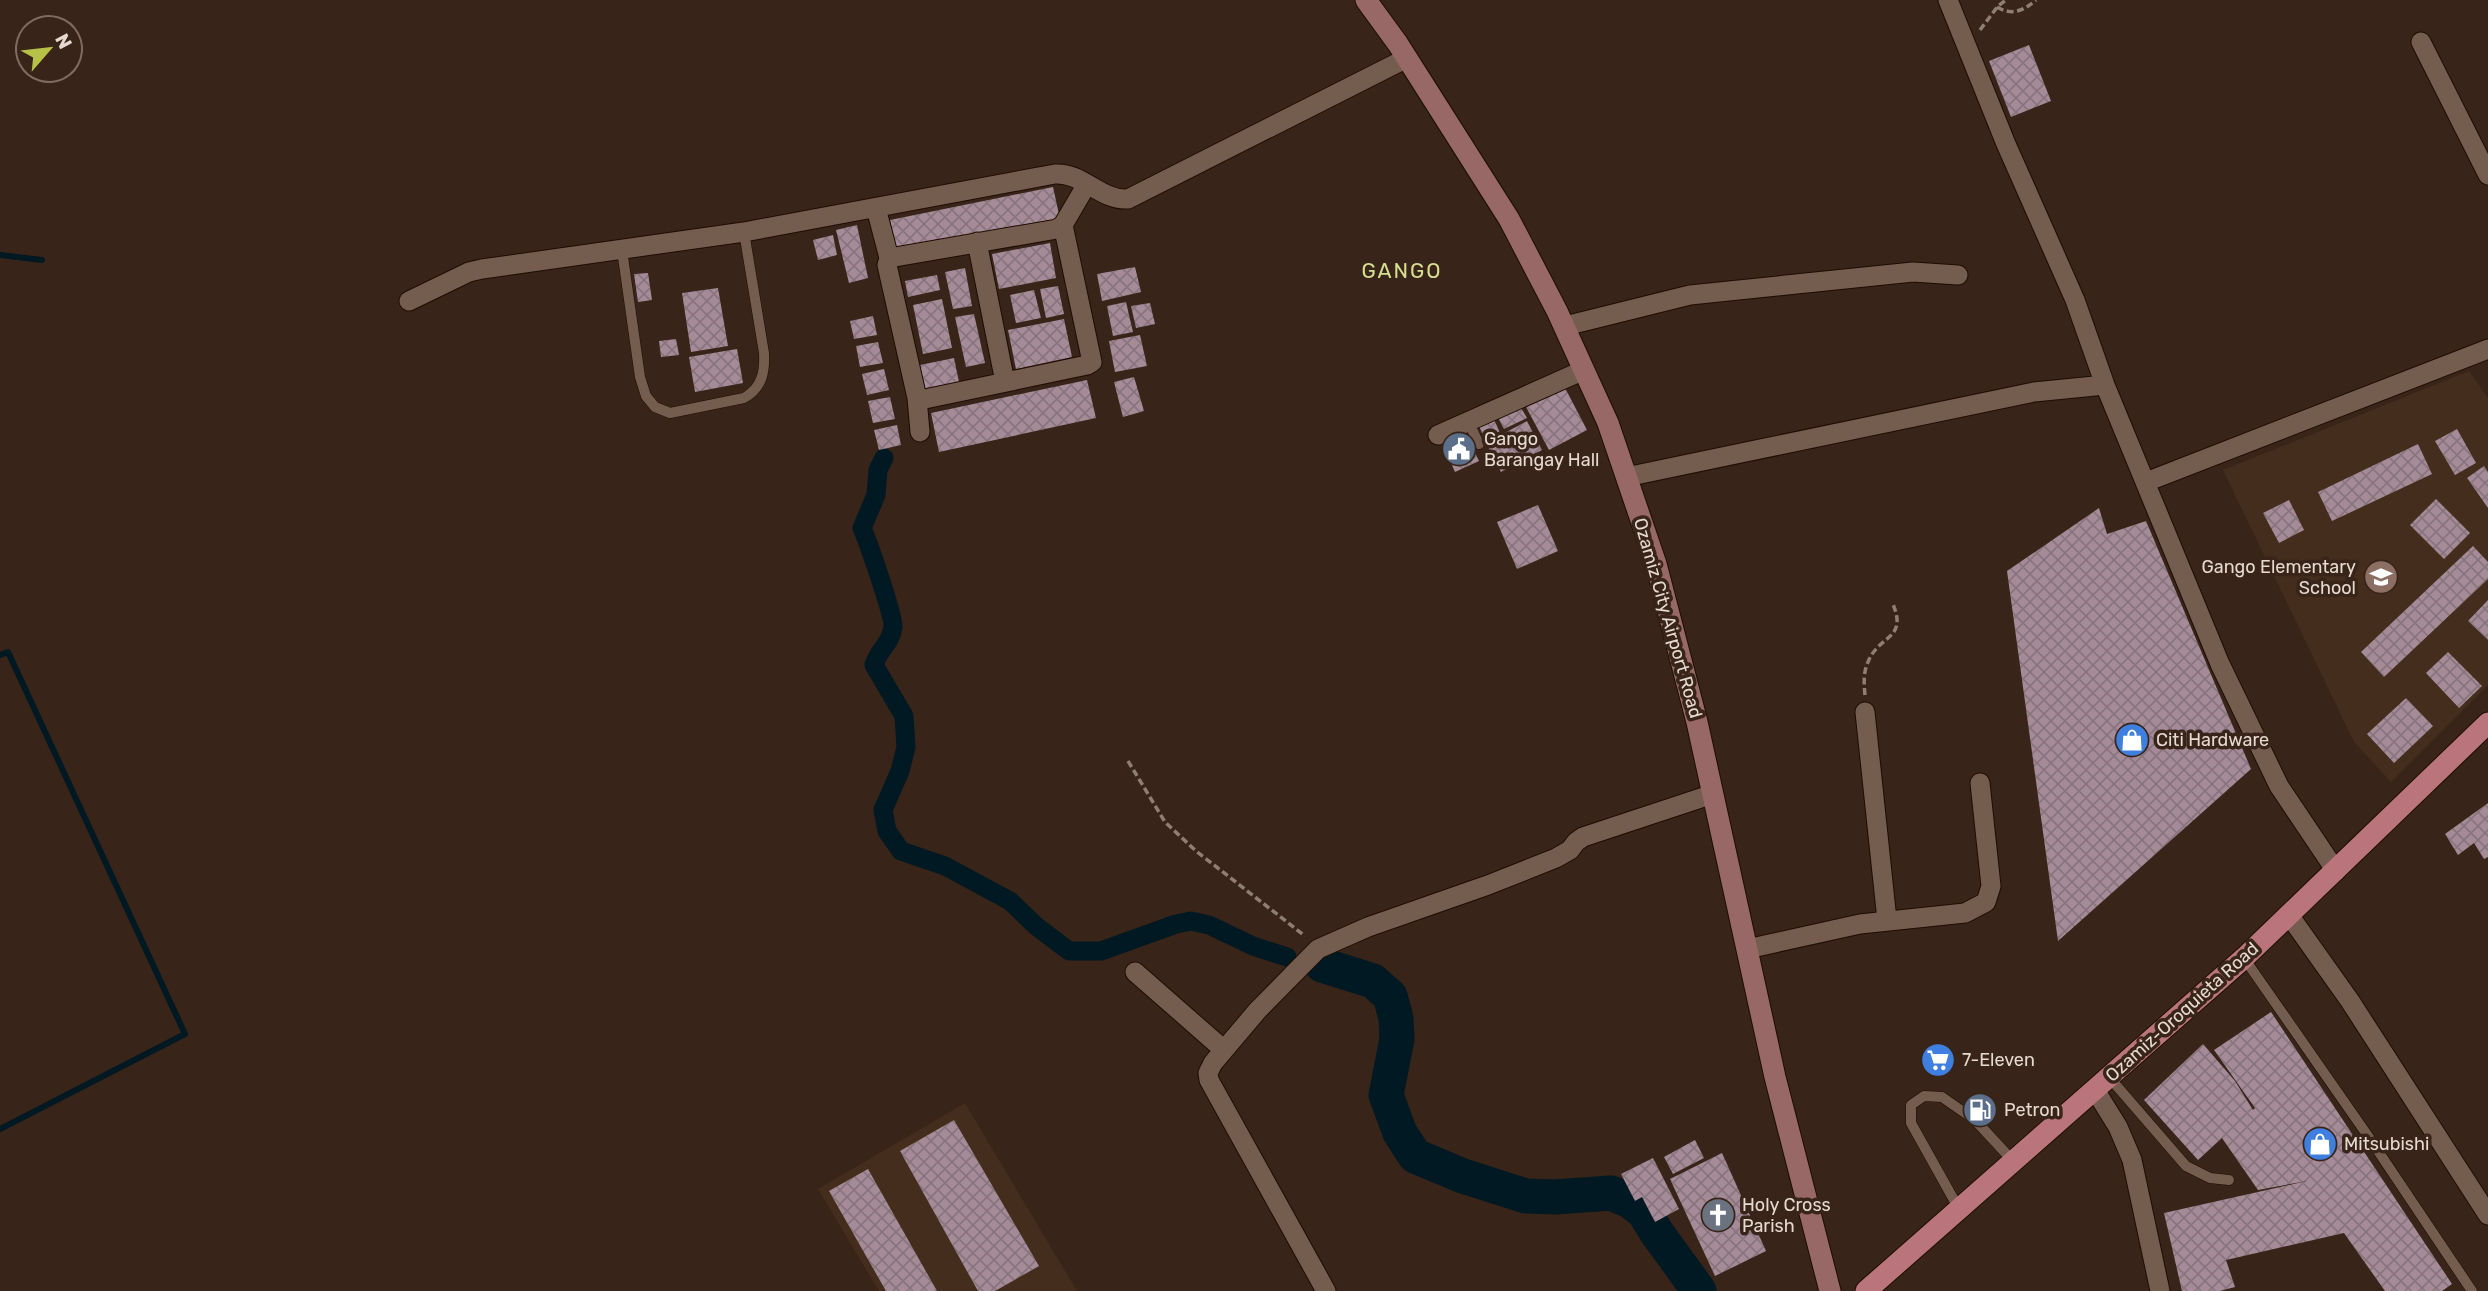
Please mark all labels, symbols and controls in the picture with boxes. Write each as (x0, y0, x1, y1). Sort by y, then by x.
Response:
north arrow (14, 14, 84, 84)
text: N (50, 30, 77, 53)
district label: GANGO (1361, 258, 1443, 283)
place label: Gango Barangay Hall (1484, 428, 1599, 471)
public building icon: Gango Barangay Hall (1440, 430, 1478, 468)
street label: Ozamiz City Airport Road (1629, 515, 1707, 721)
place label: Gango Elementary School (2201, 556, 2356, 599)
school or university icon: Gango Elementary School (2362, 558, 2400, 596)
shop icon: Citi Hardware (2113, 721, 2151, 759)
place label: Citi Hardware (2156, 729, 2269, 751)
street label: Ozamiz-Oroquieta Road (2101, 938, 2263, 1086)
supermarket icon: 7-Eleven (1919, 1041, 1957, 1079)
place label: 7-Eleven (1962, 1049, 2035, 1071)
fuel station icon: Petron (1961, 1091, 1999, 1129)
place label: Petron (2004, 1099, 2060, 1121)
shop icon: Mitsubishi (2301, 1125, 2339, 1163)
place label: Mitsubishi (2344, 1133, 2429, 1155)
place label: Holy Cross Parish (1742, 1194, 1831, 1237)
church icon: Holy Cross Parish (1699, 1196, 1737, 1234)

